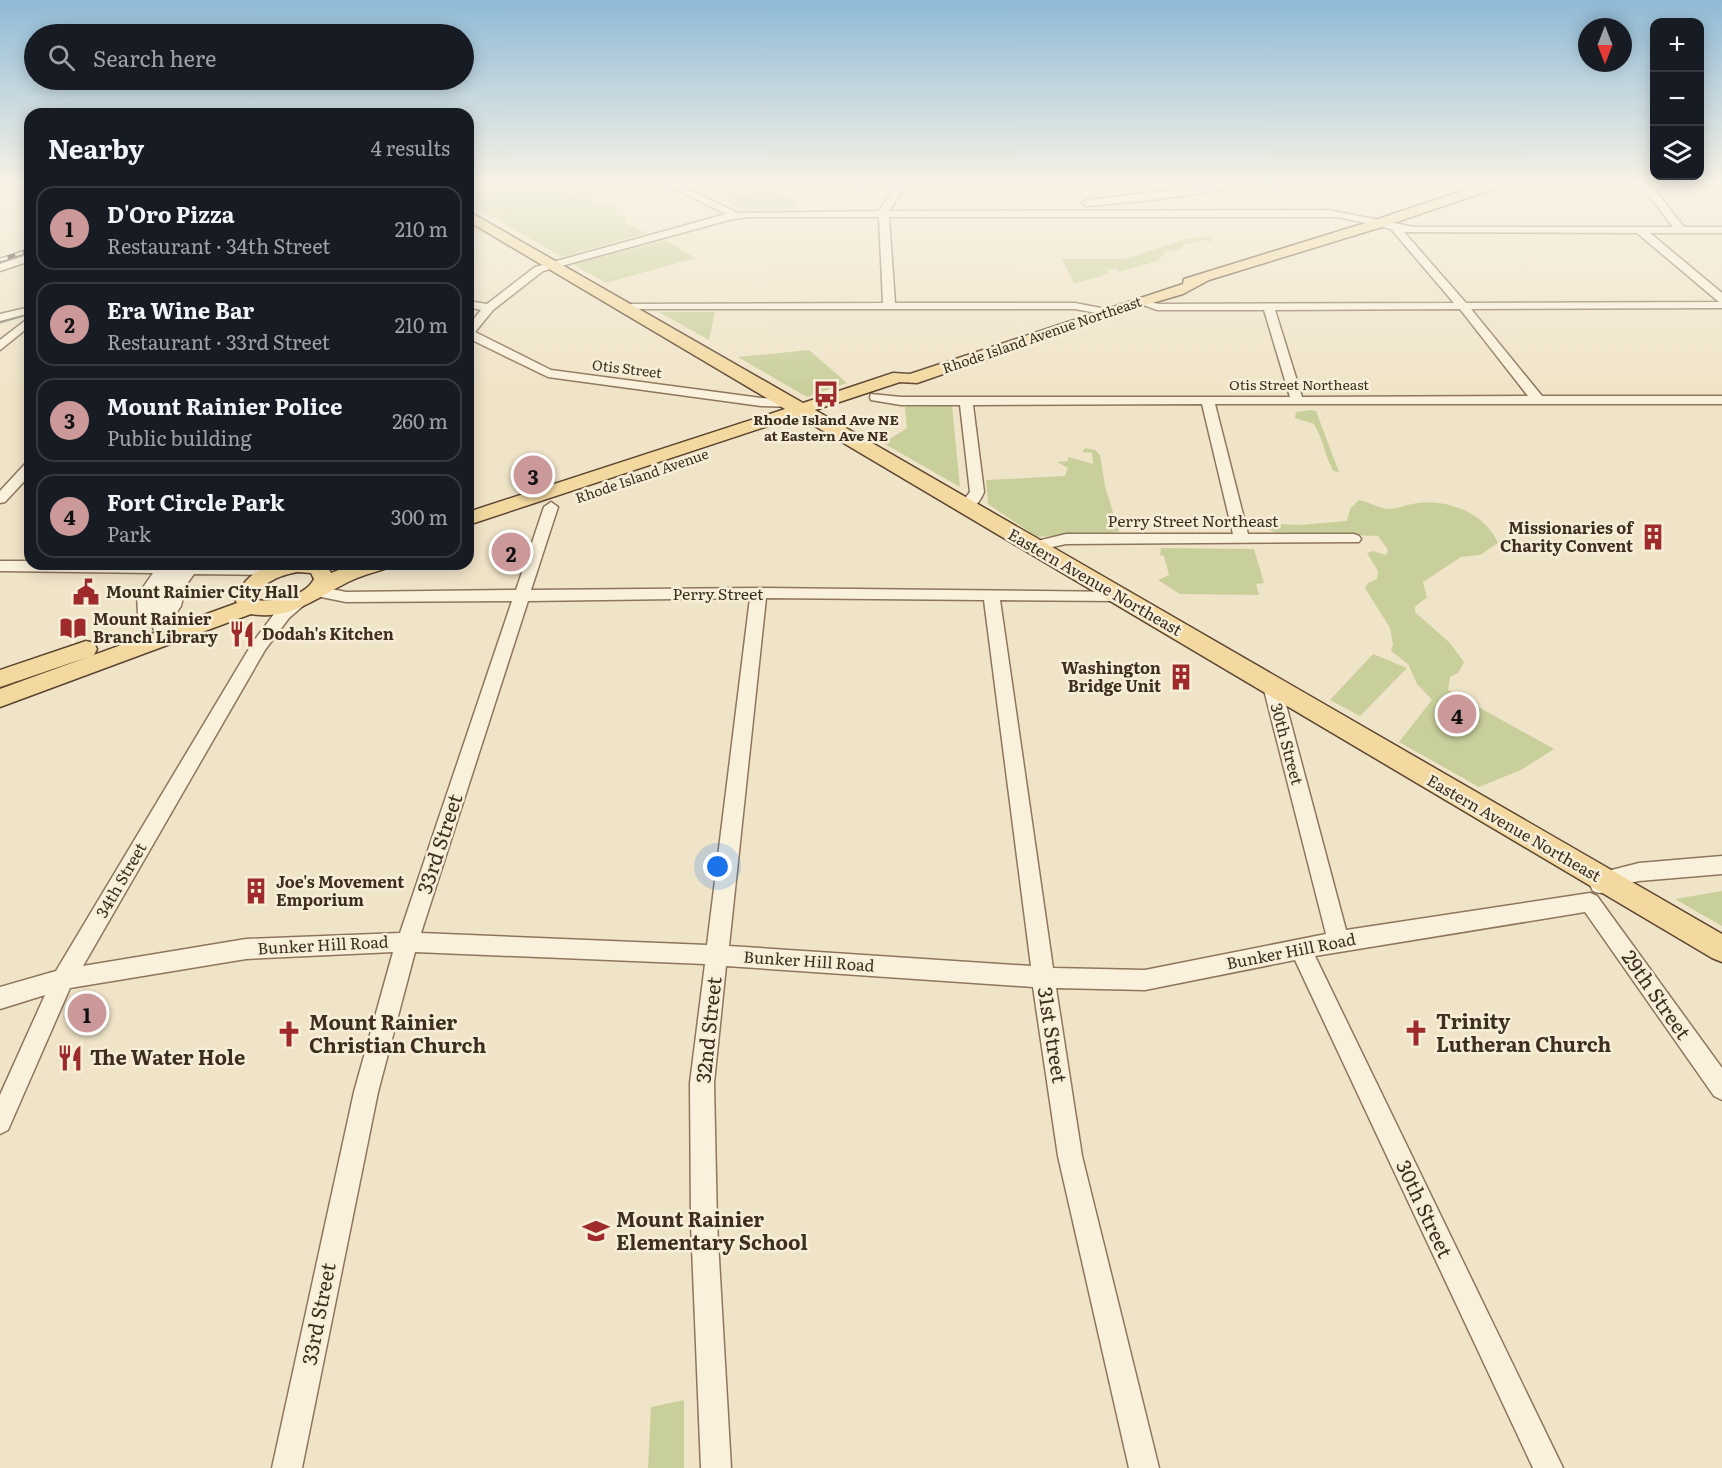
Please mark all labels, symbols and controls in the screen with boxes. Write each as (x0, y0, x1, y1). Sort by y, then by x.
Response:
north arrow (1578, 18, 1632, 72)
map controls (1650, 18, 1704, 180)
button: + (1650, 18, 1704, 72)
search box (24, 24, 474, 90)
icon: search (45, 41, 78, 74)
text: Search here (93, 41, 216, 74)
button: − (1650, 72, 1704, 126)
button: layers (1650, 126, 1704, 180)
text: Nearby (48, 128, 144, 167)
text: 4 results (371, 132, 450, 162)
text: D'Oro Pizza (107, 197, 234, 230)
text: 1 (65, 213, 74, 243)
text: 210 m (395, 213, 448, 243)
text: Restaurant · 34th Street (107, 230, 330, 260)
street label: Rhode Island Avenue Northeast (939, 290, 1144, 378)
text: Era Wine Bar (107, 293, 254, 326)
text: 2 (64, 309, 75, 339)
text: 210 m (395, 309, 448, 339)
text: Restaurant · 33rd Street (107, 326, 330, 356)
street label: Otis Street (591, 354, 663, 382)
street label: Otis Street Northeast (1229, 374, 1369, 394)
bus stop icon: Rhode Island Ave NE at Eastern Ave NE (811, 379, 841, 409)
text: Mount Rainier Police (107, 389, 342, 422)
text: 3 (64, 405, 75, 435)
text: 260 m (392, 405, 448, 435)
place label: Rhode Island Ave NE at Eastern Ave NE (753, 409, 899, 445)
text: Public building (107, 422, 252, 452)
street label: Rhode Island Avenue (572, 443, 711, 507)
pin: 3 (514, 452, 552, 498)
text: Fort Circle Park (107, 485, 284, 518)
text: 4 (63, 501, 76, 531)
text: 300 m (391, 501, 448, 531)
street label: Perry Street Northeast (1108, 508, 1279, 532)
place label: Missionaries of Charity Convent (1500, 515, 1635, 557)
text: Park (107, 518, 151, 548)
street label: Eastern Avenue Northeast (1004, 521, 1188, 641)
building icon: Missionaries of Charity Convent (1638, 522, 1668, 552)
pin: 2 (492, 530, 530, 574)
public building icon: Mount Rainier City Hall (71, 577, 101, 607)
place label: Mount Rainier City Hall (106, 579, 299, 603)
street label: Perry Street (672, 581, 764, 605)
place label: Mount Rainier Branch Library (93, 606, 218, 648)
library icon: Mount Rainier Branch Library (58, 613, 88, 643)
restaurant icon: Dodah's Kitchen (227, 619, 257, 649)
place label: Dodah's Kitchen (262, 621, 394, 645)
place label: Washington Bridge Unit (1061, 655, 1161, 697)
building icon: Washington Bridge Unit (1166, 662, 1196, 692)
pin: 4 (1438, 692, 1476, 736)
street label: 30th Street (1266, 700, 1311, 788)
street label: Eastern Avenue Northeast (1423, 767, 1607, 887)
street label: 33rd Street (408, 789, 468, 897)
street label: 34th Street (89, 837, 152, 922)
your location (703, 852, 732, 881)
place label: Joe's Movement Emporium (276, 869, 404, 911)
building icon: Joe's Movement Emporium (241, 876, 271, 906)
street label: Bunker Hill Road (1224, 926, 1358, 974)
street label: Bunker Hill Road (257, 929, 389, 959)
street label: Bunker Hill Road (743, 943, 876, 977)
street label: 29th Street (1616, 943, 1700, 1045)
street label: 32nd Street (687, 975, 728, 1085)
street label: 31st Street (1032, 984, 1076, 1085)
pin: 1 (68, 990, 106, 1036)
place label: Trinity Lutheran Church (1436, 1005, 1612, 1058)
place label: Mount Rainier Christian Church (309, 1006, 486, 1059)
church icon: Trinity Lutheran Church (1401, 1018, 1431, 1048)
church icon: Mount Rainier Christian Church (274, 1019, 304, 1049)
place label: The Water Hole (90, 1041, 245, 1071)
restaurant icon: The Water Hole (55, 1043, 85, 1073)
street label: 30th Street (1390, 1154, 1462, 1262)
place label: Mount Rainier Elementary School (616, 1203, 808, 1256)
school or university icon: Mount Rainier Elementary School (581, 1216, 611, 1246)
street label: 33rd Street (292, 1260, 342, 1367)

